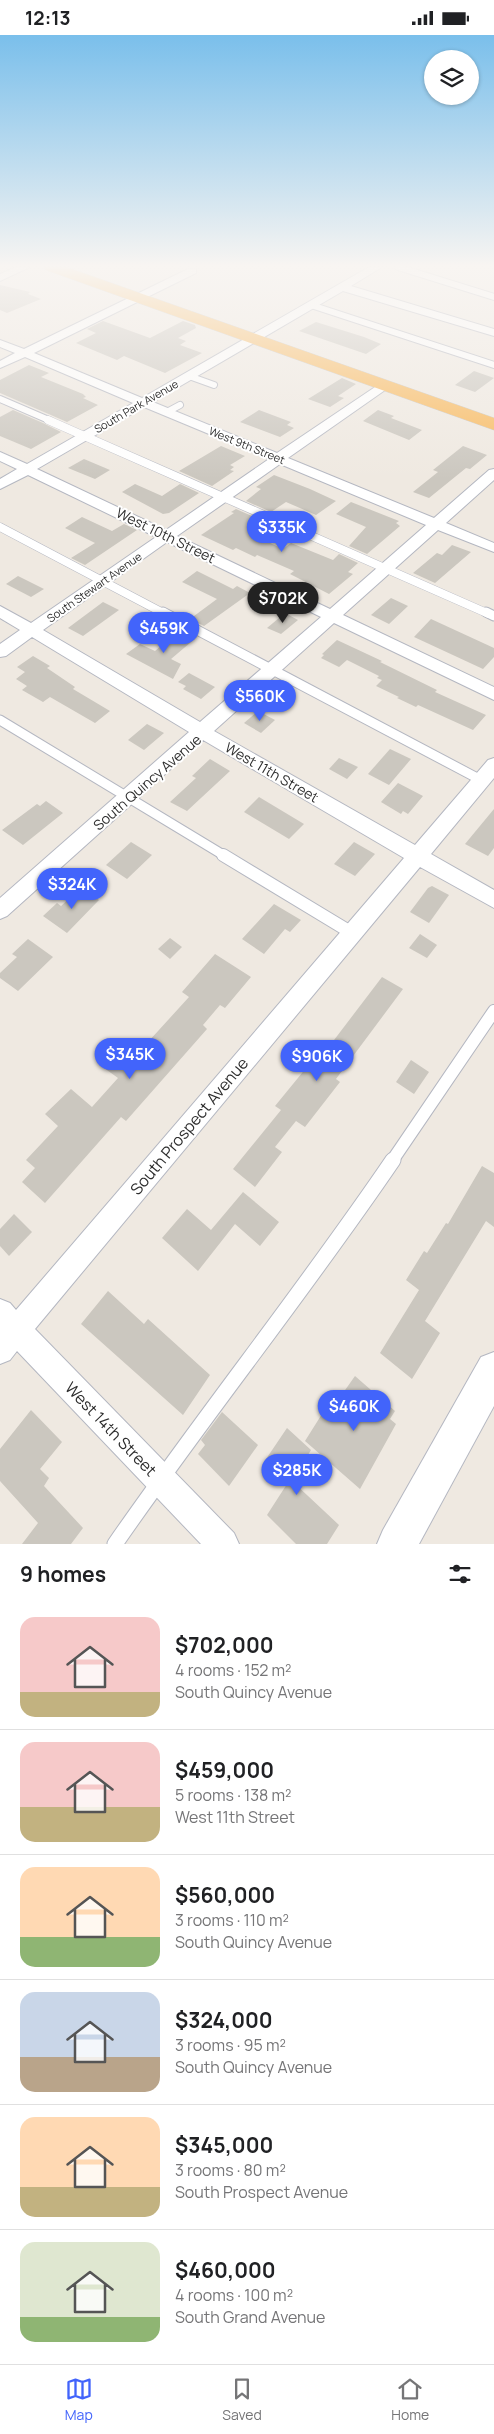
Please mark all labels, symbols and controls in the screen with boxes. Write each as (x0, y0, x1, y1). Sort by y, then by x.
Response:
text: 12:13 (25, 5, 71, 31)
map controls (424, 50, 479, 105)
button: layers (424, 50, 479, 105)
street label: South Park Avenue (91, 376, 181, 436)
street label: West 9th Street (207, 423, 287, 467)
street label: West 10th Street (113, 503, 219, 567)
pin: $335K (247, 511, 317, 553)
text: $335K (258, 516, 306, 538)
street label: South Stewart Avenue (44, 548, 145, 625)
pin: $702K (248, 581, 318, 624)
text: $702K (259, 587, 308, 609)
pin: $459K (129, 611, 199, 654)
text: $459K (139, 617, 189, 639)
pin: $560K (225, 679, 295, 722)
text: $560K (235, 685, 285, 707)
street label: South Quincy Avenue (89, 730, 205, 834)
street label: West 11th Street (222, 738, 323, 807)
pin: $324K (37, 867, 107, 910)
text: $324K (48, 873, 96, 895)
pin: $345K (95, 1037, 165, 1080)
pin: $906K (282, 1039, 352, 1082)
text: $345K (106, 1043, 154, 1065)
text: $906K (292, 1045, 342, 1067)
street label: South Prospect Avenue (125, 1053, 253, 1199)
street label: West 14th Street (60, 1377, 162, 1481)
pin: $460K (319, 1389, 389, 1432)
text: $460K (329, 1395, 379, 1417)
pin: $285K (262, 1453, 332, 1496)
text: $285K (272, 1459, 322, 1481)
text: 9 homes (20, 1560, 106, 1588)
icon: filters (446, 1560, 474, 1588)
text: $702,000 (175, 1631, 274, 1659)
icon: home (60, 1637, 120, 1697)
text: 4 rooms · 152 m² (175, 1659, 291, 1681)
text: South Quincy Avenue (175, 1681, 332, 1703)
text: $459,000 (175, 1756, 274, 1784)
icon: home (60, 1762, 120, 1822)
text: 5 rooms · 138 m² (175, 1784, 292, 1806)
text: West 11th Street (175, 1806, 295, 1828)
text: $560,000 (175, 1881, 275, 1909)
icon: home (60, 1887, 120, 1947)
text: 3 rooms · 110 m² (175, 1909, 289, 1931)
text: South Quincy Avenue (175, 1931, 332, 1953)
text: $324,000 (175, 2006, 273, 2034)
icon: home (60, 2012, 120, 2072)
text: 3 rooms · 95 m² (175, 2034, 286, 2056)
text: South Quincy Avenue (175, 2056, 332, 2078)
text: $345,000 (175, 2131, 273, 2159)
icon: home (60, 2137, 120, 2197)
text: 3 rooms · 80 m² (175, 2159, 286, 2181)
text: South Prospect Avenue (175, 2181, 348, 2203)
text: $460,000 (175, 2256, 276, 2284)
icon: home (60, 2262, 120, 2322)
text: 4 rooms · 100 m² (175, 2284, 293, 2306)
text: South Grand Avenue (175, 2306, 325, 2328)
tab: Map (65, 2375, 93, 2424)
tab: Saved (222, 2375, 262, 2424)
tab: Home (391, 2375, 429, 2424)

